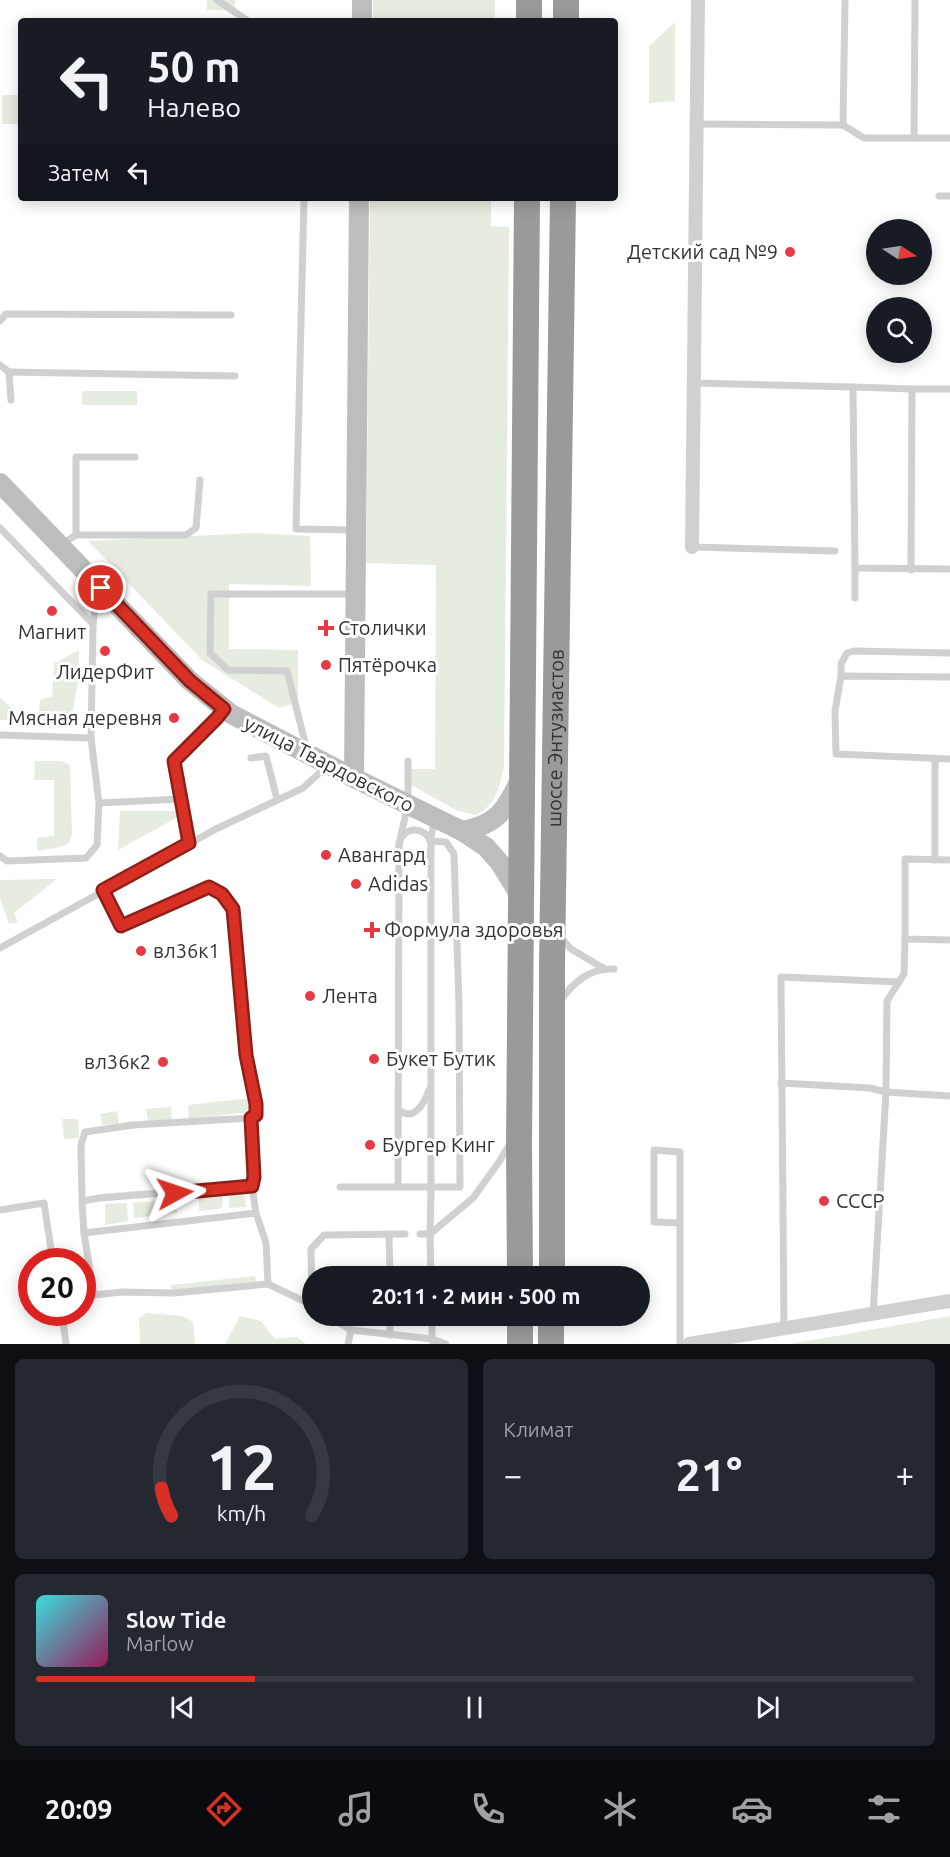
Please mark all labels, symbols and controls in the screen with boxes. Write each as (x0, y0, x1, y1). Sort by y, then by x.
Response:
icon: left (48, 42, 126, 120)
text: 50 m (147, 43, 241, 90)
text: Налево (147, 92, 241, 122)
icon: left (122, 156, 155, 189)
text: Затем (48, 160, 110, 185)
north arrow (866, 219, 932, 285)
map controls (866, 219, 932, 363)
place label: Детский сад №9 (627, 240, 778, 263)
marker: Детский сад №9 (783, 245, 797, 259)
button: search (866, 297, 932, 363)
pin (75, 562, 126, 613)
icon: arrive (84, 571, 117, 604)
marker: Магнит (45, 604, 59, 618)
place label: Столички (338, 616, 427, 639)
place label: Магнит (18, 620, 86, 643)
marker: Столички (319, 621, 333, 635)
marker: ЛидерФит (98, 644, 112, 658)
street label: шоссе Энтузиастов (542, 649, 568, 827)
place label: Пятёрочка (338, 653, 437, 676)
marker: Пятёрочка (319, 658, 333, 672)
place label: ЛидерФит (56, 660, 154, 683)
place label: Мясная деревня (8, 706, 162, 729)
marker: Мясная деревня (167, 711, 181, 725)
street label: улица Твардовского (240, 711, 418, 816)
place label: Авангард (338, 843, 426, 866)
marker: Авангард (319, 848, 333, 862)
place label: Adidas (368, 872, 428, 895)
marker: Adidas (349, 877, 363, 891)
place label: Формула здоровья (384, 918, 564, 941)
marker: Формула здоровья (365, 923, 379, 937)
place label: вл36к1 (153, 939, 220, 962)
marker: вл36к1 (134, 944, 148, 958)
place label: Лента (322, 984, 378, 1007)
marker: Лента (303, 989, 317, 1003)
place label: Букет Бутик (386, 1047, 496, 1070)
place label: вл36к2 (84, 1050, 151, 1073)
marker: Букет Бутик (367, 1052, 381, 1066)
marker: вл36к2 (156, 1055, 170, 1069)
place label: Бургер Кинг (382, 1133, 495, 1156)
marker: Бургер Кинг (363, 1138, 377, 1152)
position arrow (143, 1161, 207, 1225)
place label: СССР (836, 1189, 884, 1212)
marker: СССР (817, 1194, 831, 1208)
speed limit sign: 20 (18, 1248, 96, 1326)
text: 20:11 · 2 мин · 500 m (372, 1283, 580, 1308)
text: Климат (504, 1418, 573, 1441)
text: 12 (206, 1432, 276, 1502)
text: 21° (675, 1449, 742, 1500)
text: − (504, 1456, 522, 1493)
text: + (895, 1456, 914, 1493)
text: km/h (216, 1501, 266, 1525)
text: Slow Tide (126, 1607, 226, 1632)
text: Marlow (126, 1632, 194, 1655)
icon: previous (166, 1691, 199, 1724)
icon: pause (458, 1691, 491, 1724)
icon: next (751, 1691, 784, 1724)
icon: directions (203, 1788, 245, 1830)
icon: music (335, 1788, 377, 1830)
icon: phone (467, 1788, 509, 1830)
icon: climate (599, 1788, 641, 1830)
icon: car (731, 1788, 773, 1830)
icon: filters (863, 1788, 905, 1830)
text: 20:09 (45, 1794, 113, 1824)

